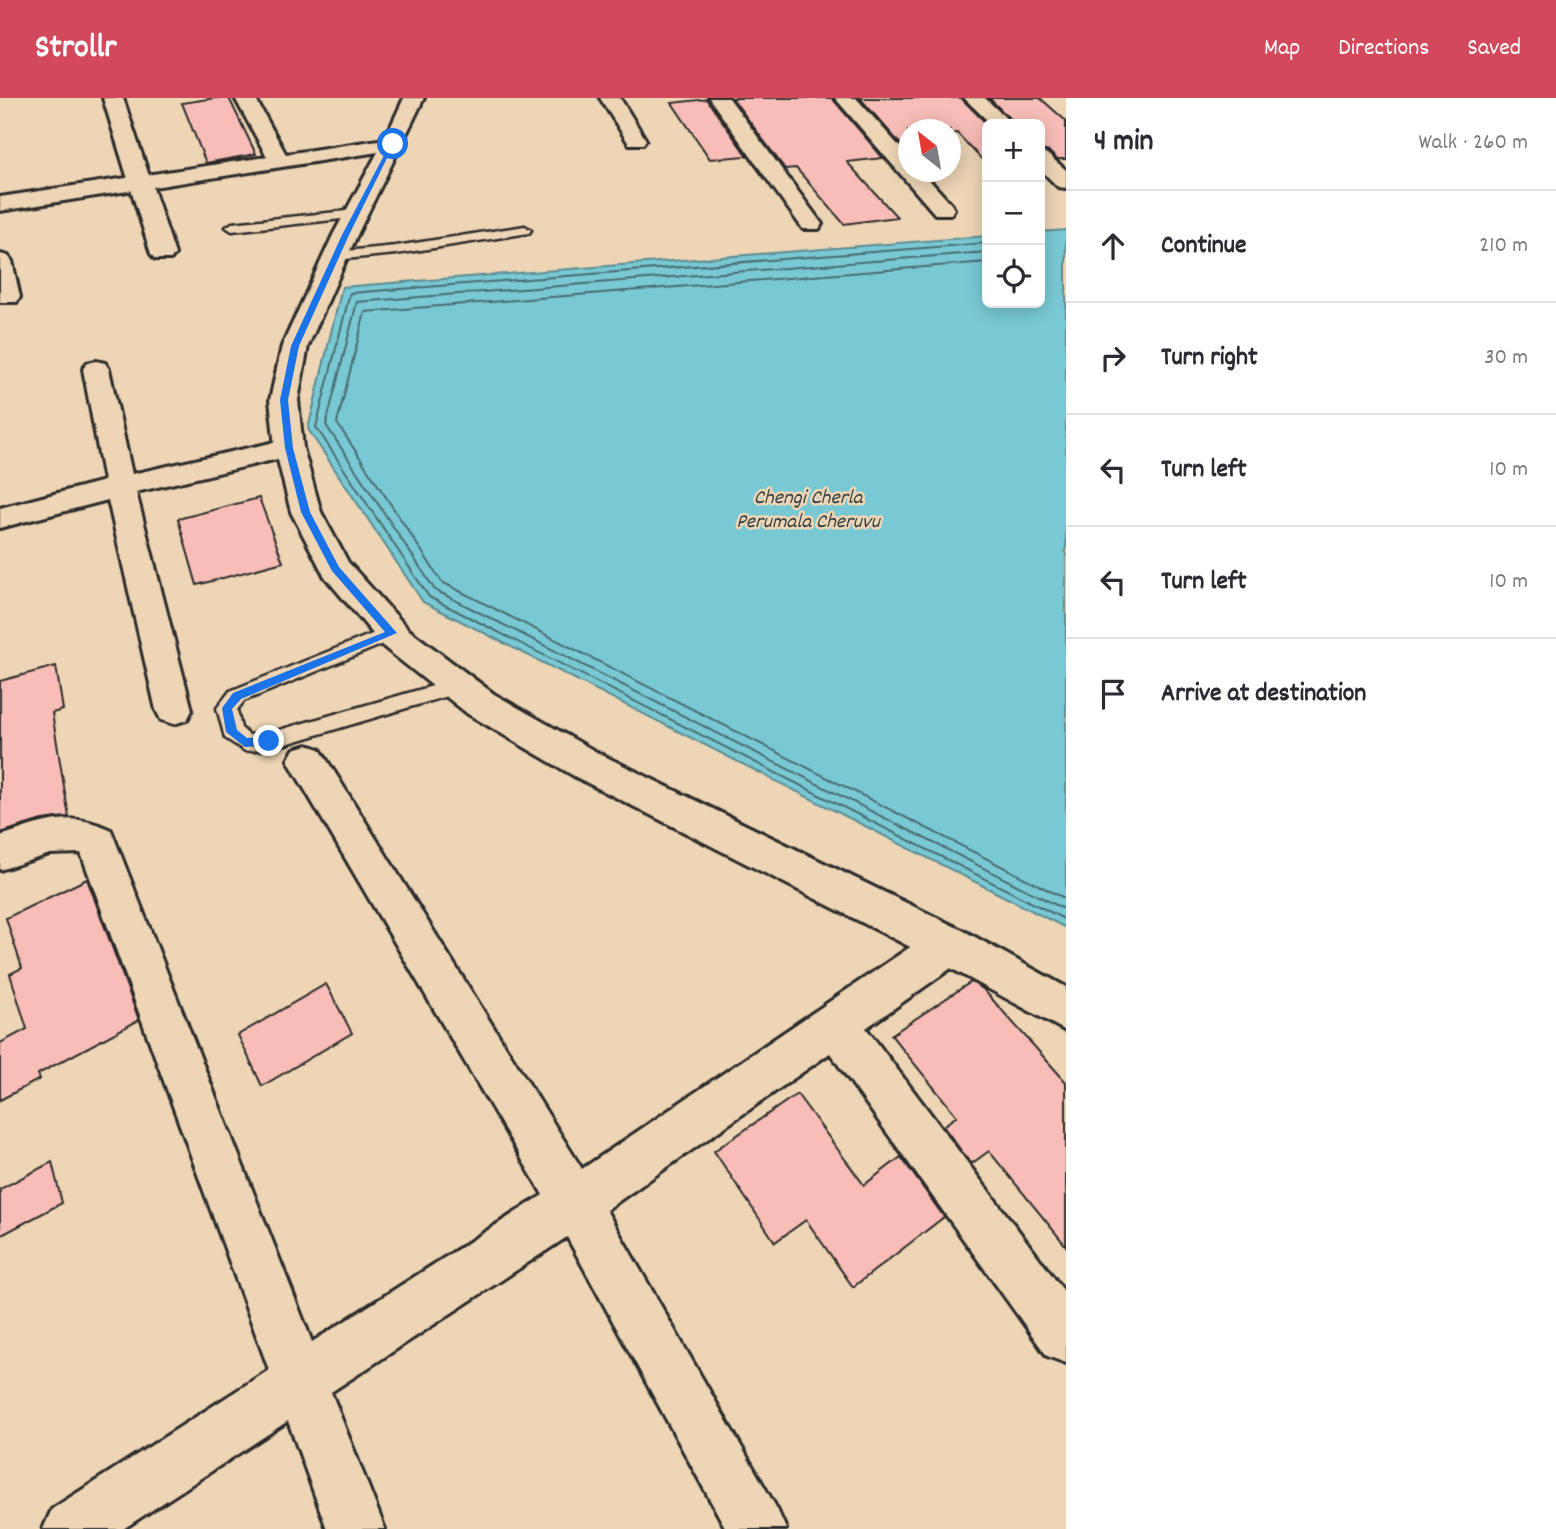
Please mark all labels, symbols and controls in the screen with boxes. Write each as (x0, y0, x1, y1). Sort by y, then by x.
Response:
text: Strollr (35, 26, 117, 73)
text: Map (1264, 32, 1300, 66)
text: Directions (1338, 32, 1429, 66)
text: Saved (1467, 32, 1521, 66)
north arrow (898, 119, 961, 182)
map controls (982, 119, 1045, 308)
button: + (982, 119, 1045, 182)
text: 4 min (1094, 122, 1153, 165)
text: Walk · 260 m (1418, 127, 1528, 160)
route start (377, 128, 408, 159)
button: − (982, 182, 1045, 245)
icon: ahead (1094, 227, 1132, 265)
text: Continue (1161, 228, 1246, 265)
text: 210 m (1479, 230, 1528, 263)
button: locate (982, 245, 1045, 308)
icon: right (1094, 339, 1132, 377)
text: Turn right (1161, 340, 1258, 377)
text: 30 m (1484, 342, 1528, 375)
icon: left (1094, 451, 1132, 489)
text: Turn left (1161, 452, 1247, 489)
text: 10 m (1489, 454, 1528, 487)
water label: Chengi Cherla Perumala Cheruvu (736, 484, 882, 538)
icon: left (1094, 563, 1132, 601)
text: Turn left (1161, 564, 1247, 601)
text: 10 m (1489, 566, 1528, 599)
icon: arrive (1094, 675, 1132, 713)
text: Arrive at destination (1161, 676, 1366, 713)
route end (253, 725, 284, 756)

